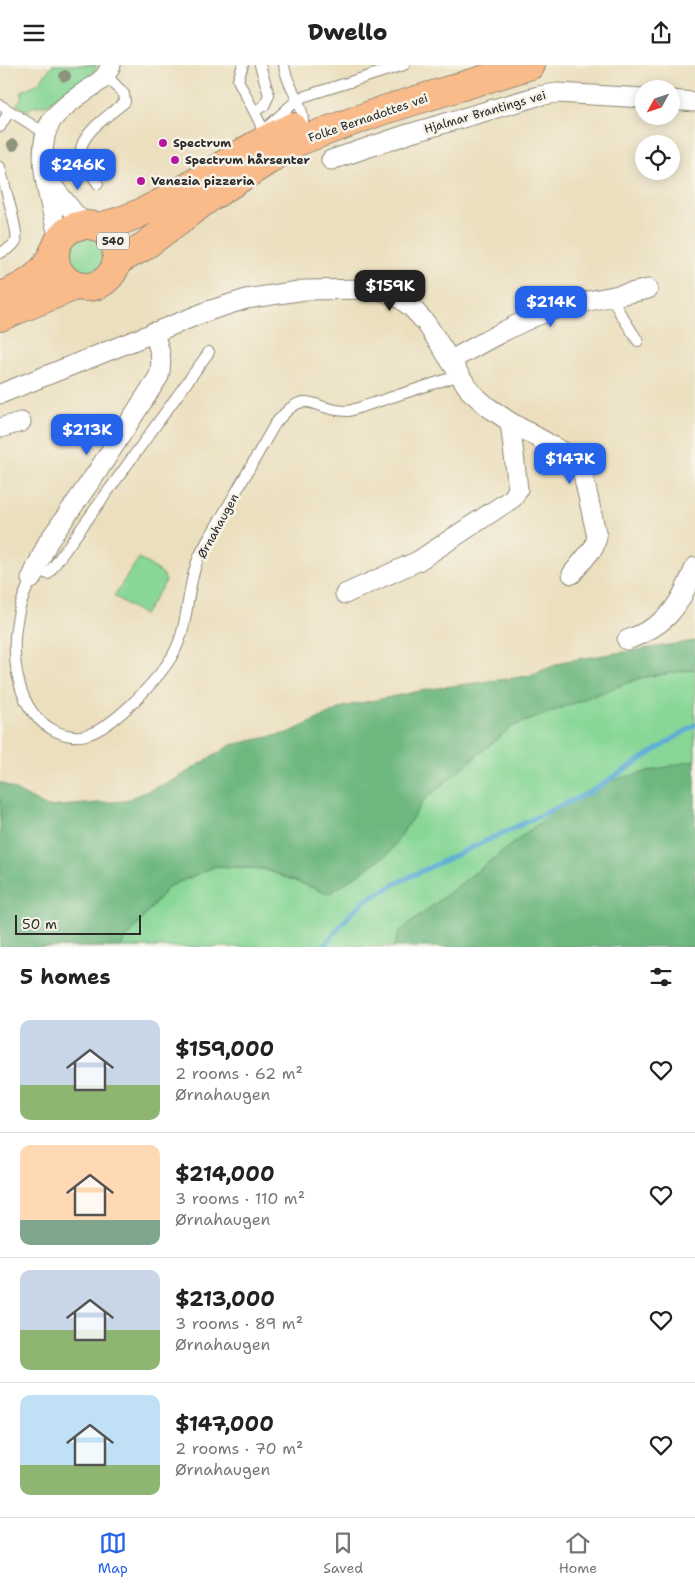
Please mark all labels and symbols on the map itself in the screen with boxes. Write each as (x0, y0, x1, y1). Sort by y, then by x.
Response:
north arrow (635, 80, 680, 125)
street label: Hjalmar Brantings vei (422, 87, 548, 137)
street label: Folke Bernadottes vei (306, 90, 430, 146)
place label: Spectrum (173, 135, 231, 151)
marker: Spectrum (157, 137, 169, 149)
pin: $246K (43, 149, 113, 191)
place label: Spectrum hårsenter (185, 152, 311, 168)
marker: Spectrum hårsenter (169, 154, 181, 166)
place label: Venezia pizzeria (151, 173, 255, 189)
marker: Venezia pizzeria (135, 175, 147, 187)
road number: 540 (97, 233, 129, 250)
pin: $159K (355, 269, 425, 312)
pin: $214K (516, 285, 586, 328)
pin: $213K (52, 413, 122, 456)
pin: $147K (535, 443, 605, 485)
street label: Ørnahaugen (194, 491, 242, 561)
scale bar (15, 912, 141, 935)

